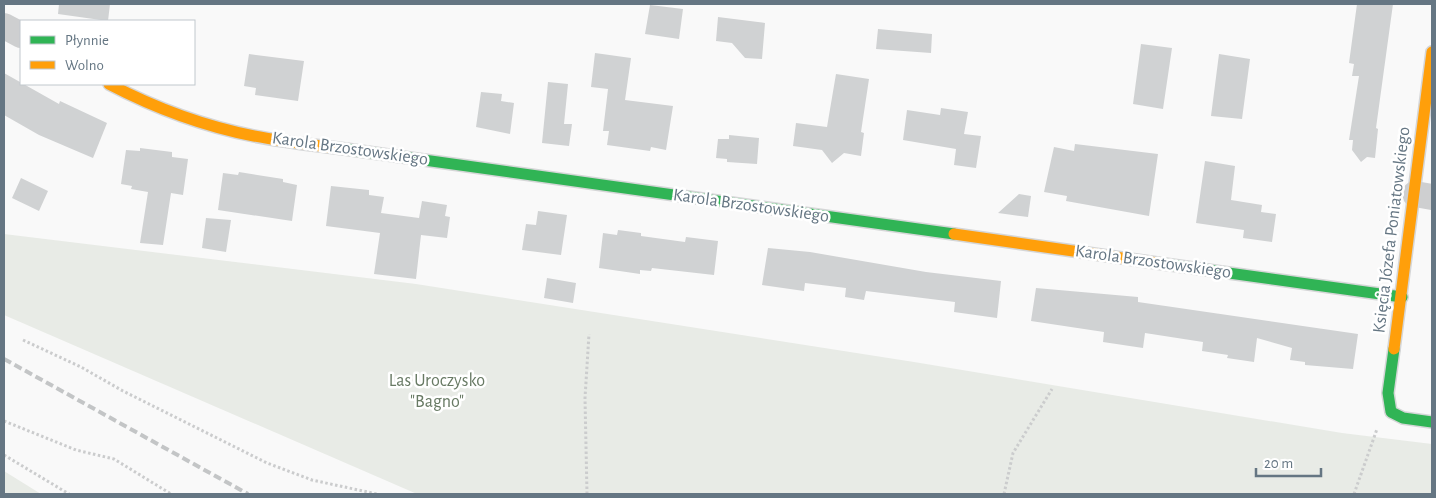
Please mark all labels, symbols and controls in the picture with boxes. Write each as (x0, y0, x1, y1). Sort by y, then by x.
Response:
legend (20, 20, 195, 85)
text: Płynnie (65, 33, 109, 48)
text: Wolno (65, 58, 104, 73)
street label: Księcia Józefa Poniatowskiego (1370, 126, 1414, 334)
street label: Karola Brzostowskiego (271, 129, 429, 169)
street label: Karola Brzostowskiego (672, 186, 830, 226)
street label: Karola Brzostowskiego (1074, 242, 1232, 282)
park label: Las Uroczysko "Bagno" (389, 372, 485, 411)
scale bar (1256, 446, 1321, 478)
text: 20 m (1264, 456, 1293, 471)

